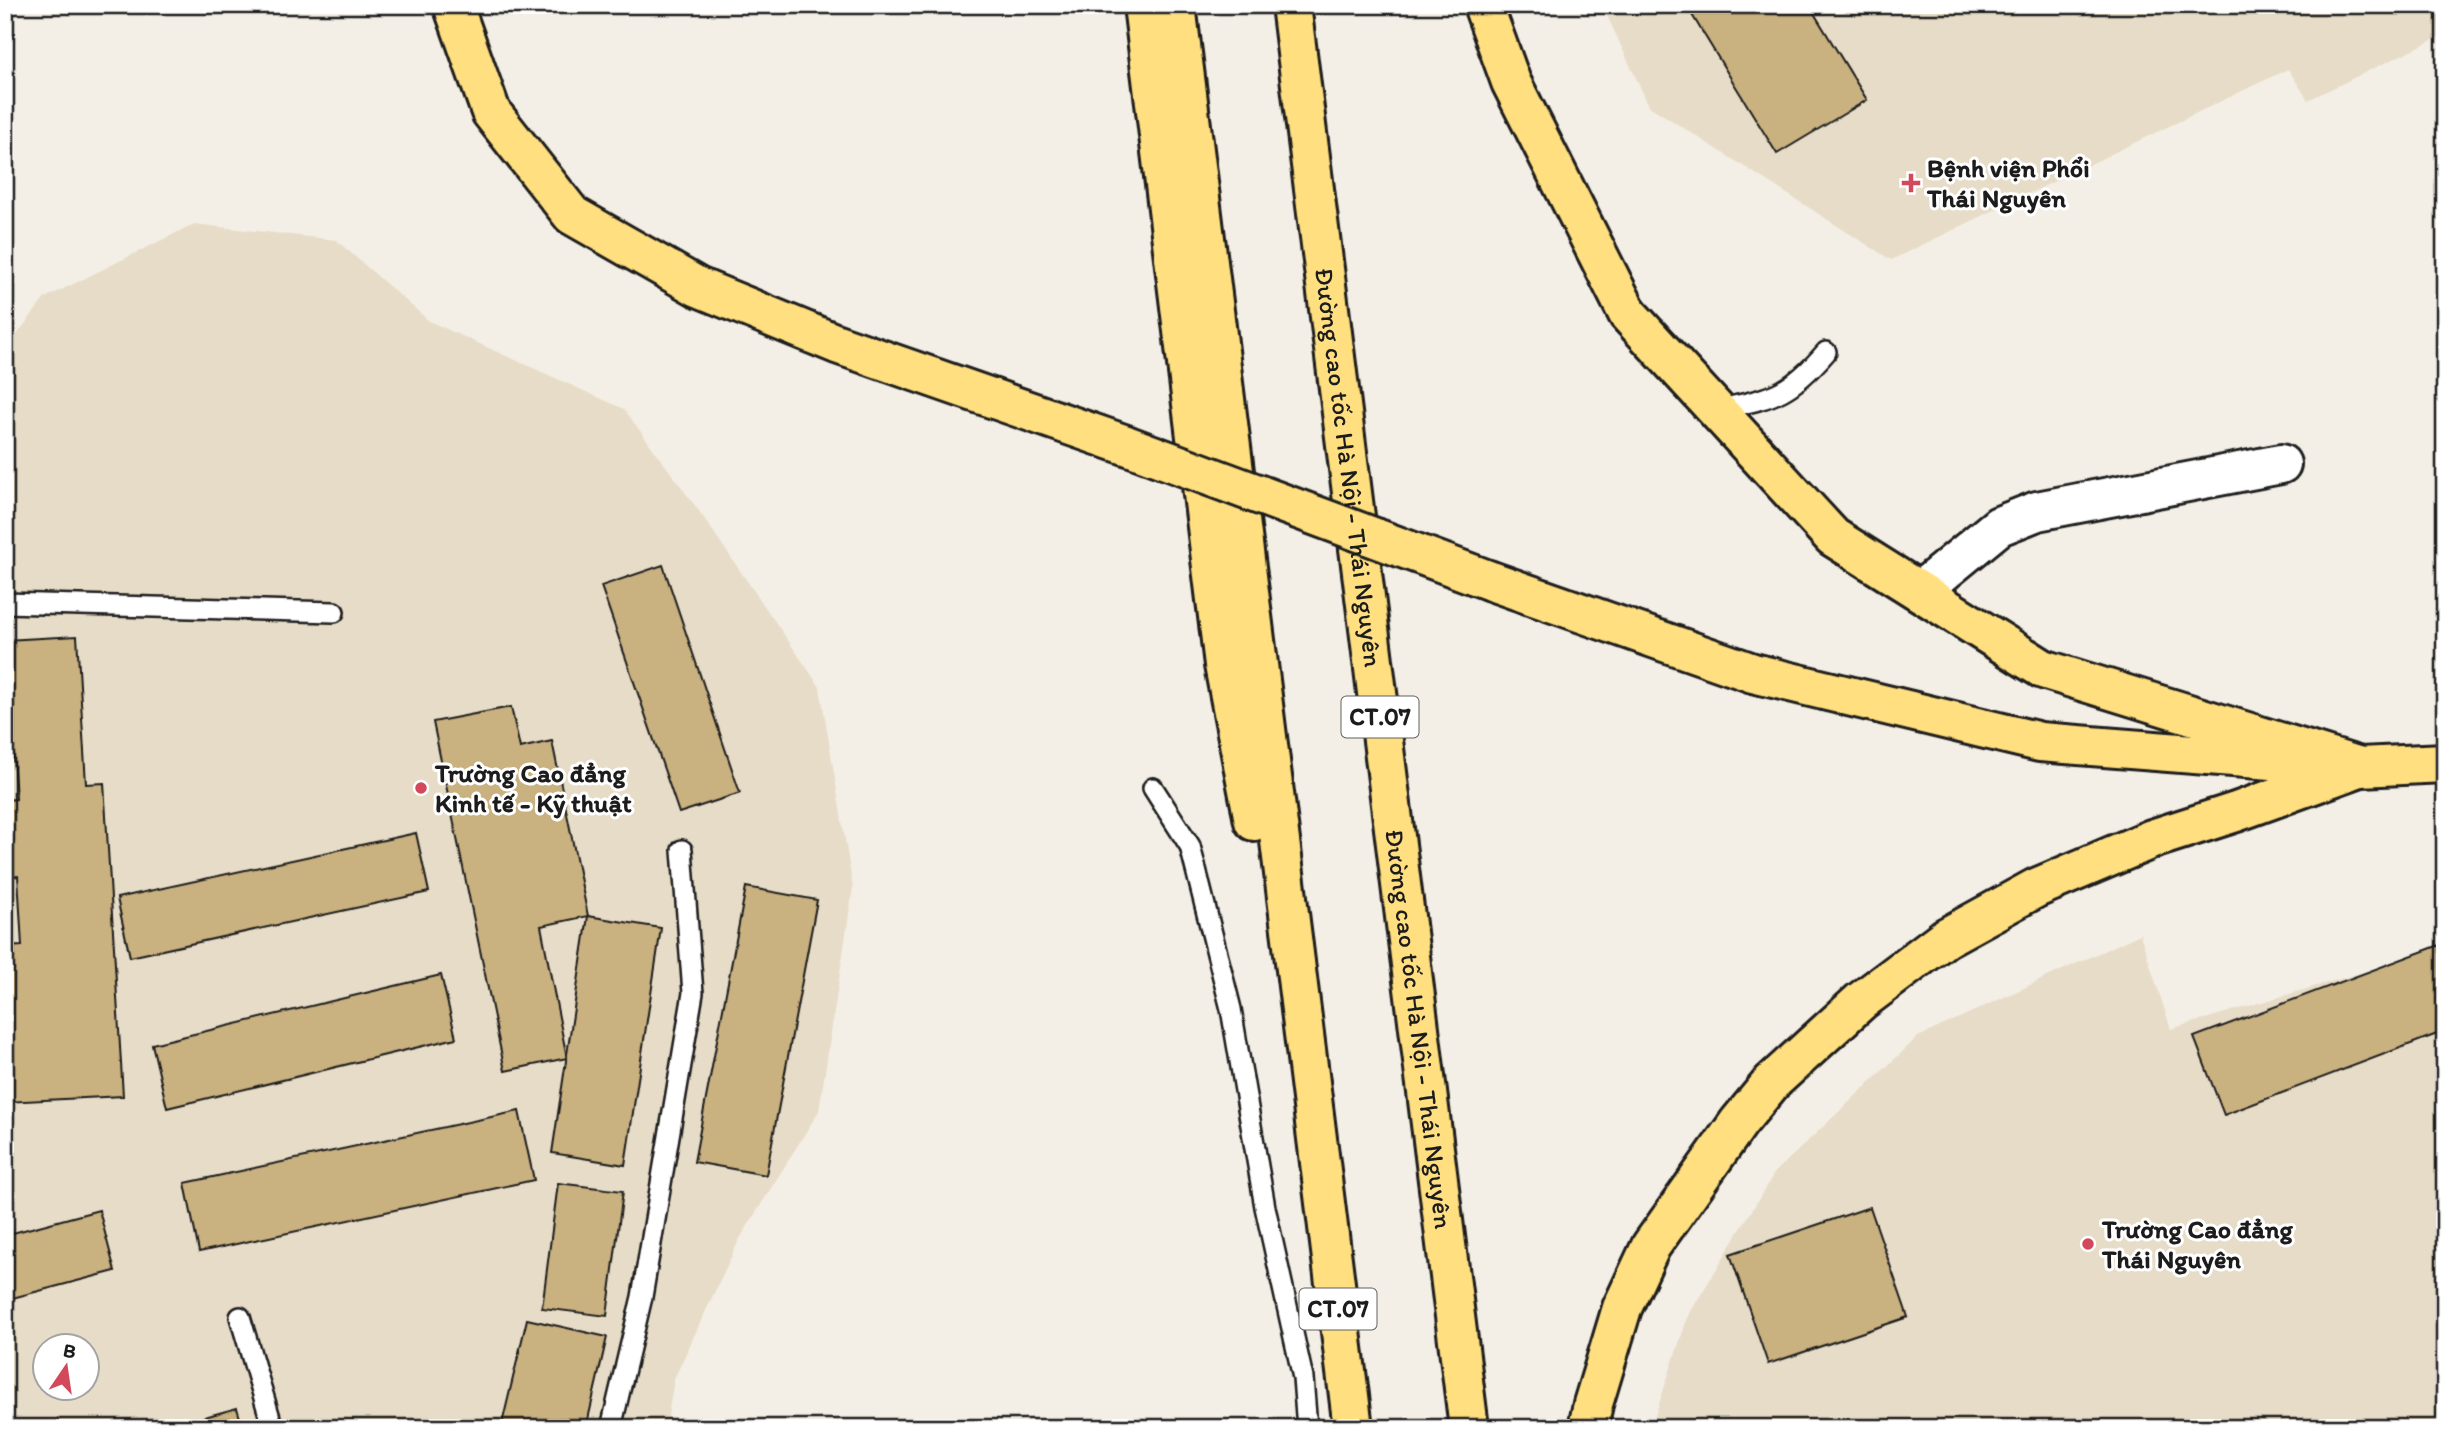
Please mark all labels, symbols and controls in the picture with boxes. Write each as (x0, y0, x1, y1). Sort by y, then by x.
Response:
place label: Bệnh viện Phổi Thái Nguyên (1926, 152, 2090, 214)
marker: Bệnh viện Phổi Thái Nguyên (1901, 173, 1921, 193)
street label: Đường cao tốc Hà Nội - Thái Nguyên (1308, 266, 1390, 669)
road number: CT.07 (1342, 696, 1418, 738)
place label: Trường Cao đẳng Kinh tế - Kỹ thuật (434, 757, 632, 819)
marker: Trường Cao đẳng Kinh tế - Kỹ thuật (413, 780, 429, 796)
street label: Đường cao tốc Hà Nội - Thái Nguyên (1378, 827, 1460, 1231)
place label: Trường Cao đẳng Thái Nguyên (2101, 1213, 2293, 1275)
marker: Trường Cao đẳng Thái Nguyên (2080, 1236, 2096, 1252)
road number: CT.07 (1300, 1288, 1376, 1330)
north arrow (32, 1332, 102, 1402)
text: B (61, 1338, 78, 1364)

